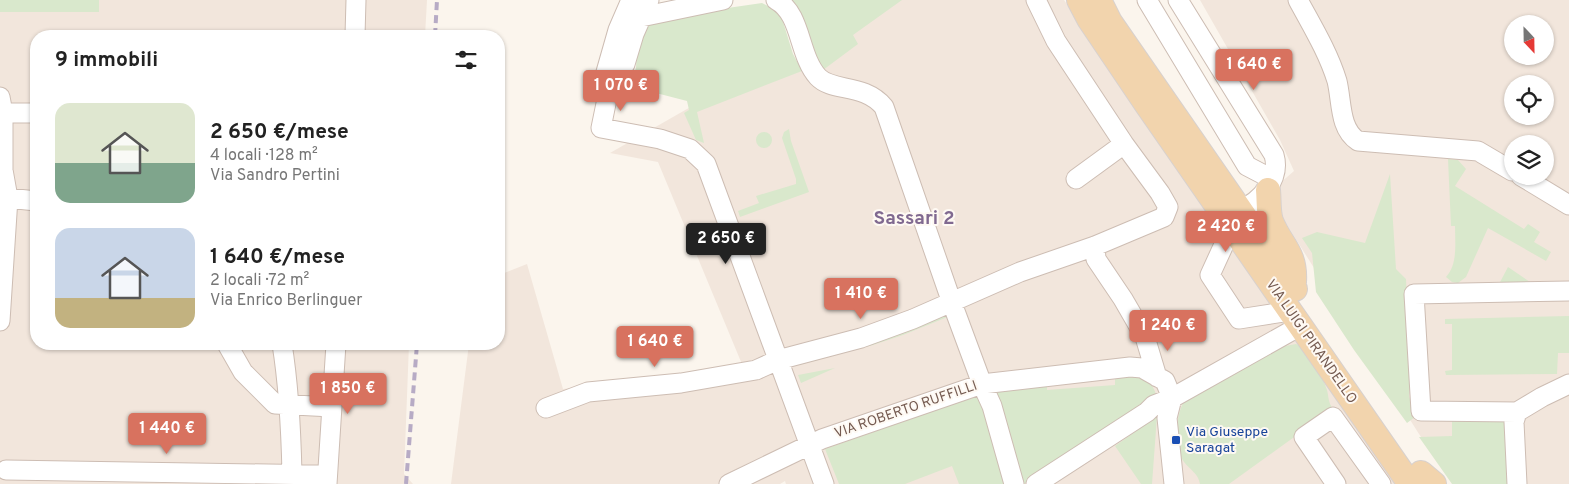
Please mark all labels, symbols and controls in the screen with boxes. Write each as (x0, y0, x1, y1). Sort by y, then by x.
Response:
north arrow (1504, 15, 1554, 65)
map controls (1504, 15, 1554, 185)
icon: filters (452, 46, 480, 74)
text: 9 immobili (55, 47, 158, 74)
pin: 1 640 € (1208, 48, 1300, 91)
text: 1 640 € (1226, 55, 1282, 75)
pin: 1 070 € (575, 70, 667, 112)
button: locate (1504, 75, 1554, 125)
text: 1 070 € (594, 76, 648, 96)
text: 2 650 €/mese (210, 119, 349, 146)
icon: home (95, 123, 155, 183)
button: layers (1504, 135, 1554, 185)
text: 4 locali · 128 m² (210, 146, 318, 166)
text: Via Sandro Pertini (210, 166, 340, 186)
district label: Sassari 2 (873, 207, 955, 231)
pin: 2 420 € (1180, 210, 1272, 253)
text: 2 420 € (1197, 217, 1255, 237)
pin: 2 650 € (680, 222, 772, 265)
text: 2 650 € (697, 229, 755, 249)
text: 1 640 €/mese (210, 244, 345, 271)
icon: home (95, 248, 155, 308)
text: 2 locali · 72 m² (210, 271, 309, 291)
street label: VIA LUIGI PIRANDELLO (1262, 277, 1360, 407)
pin: 1 410 € (815, 278, 907, 320)
text: 1 410 € (835, 284, 887, 304)
text: Via Enrico Berlinguer (210, 291, 362, 311)
pin: 1 240 € (1122, 310, 1214, 352)
text: 1 240 € (1140, 316, 1196, 336)
pin: 1 640 € (609, 326, 701, 368)
text: 1 640 € (627, 332, 683, 352)
pin: 1 850 € (302, 372, 394, 415)
street label: VIA ROBERTO RUFFILLI (832, 378, 980, 442)
text: 1 850 € (321, 379, 375, 399)
pin: 1 440 € (121, 412, 213, 455)
text: 1 440 € (139, 419, 195, 439)
place label: Via Giuseppe Saragat (1186, 424, 1268, 457)
marker: Via Giuseppe Saragat (1170, 434, 1182, 446)

